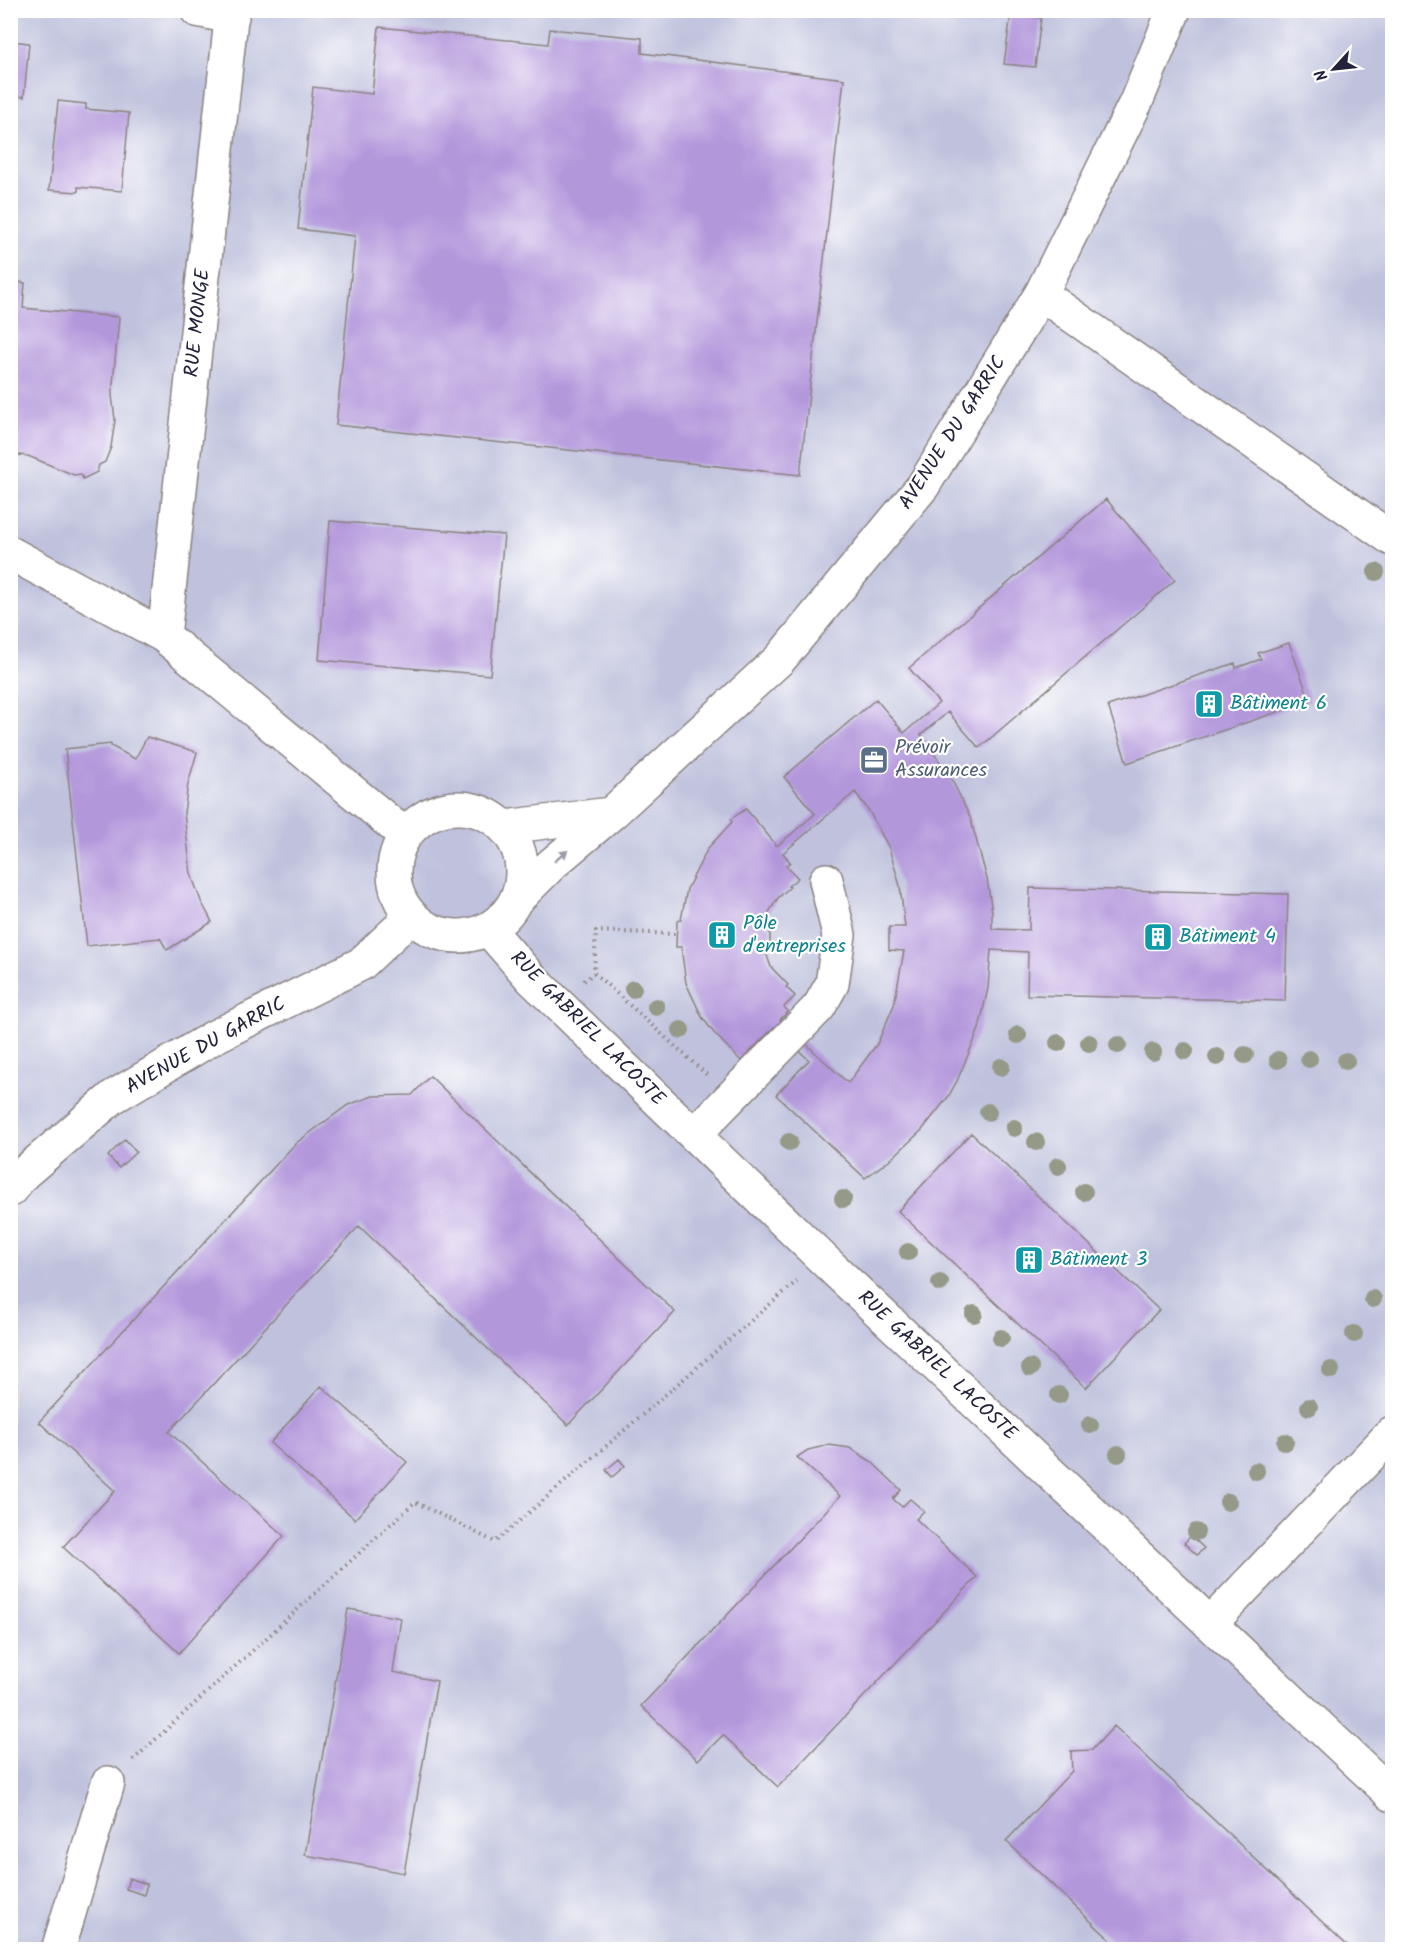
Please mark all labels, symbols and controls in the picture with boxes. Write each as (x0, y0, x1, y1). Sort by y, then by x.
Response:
north arrow (1304, 39, 1364, 99)
text: N (1309, 65, 1335, 85)
street label: RUE MONGE (176, 266, 220, 379)
street label: AVENUE DU GARRIC (891, 349, 1015, 517)
building icon: Bâtiment 6 (1193, 688, 1225, 720)
place label: Bâtiment 6 (1230, 688, 1327, 720)
place label: Prévoir Assurances (895, 732, 987, 787)
office icon: Prévoir Assurances (858, 744, 890, 776)
one-way arrow (553, 850, 568, 863)
place label: Pôle d'entreprises (743, 908, 846, 963)
building icon: Pôle d'entreprises (706, 919, 738, 951)
building icon: Bâtiment 4 (1142, 921, 1174, 953)
place label: Bâtiment 4 (1179, 921, 1276, 953)
street label: RUE GABRIEL LACOSTE (502, 944, 673, 1115)
street label: AVENUE DU GARRIC (120, 989, 292, 1103)
building icon: Bâtiment 3 (1013, 1244, 1045, 1276)
place label: Bâtiment 3 (1050, 1244, 1147, 1276)
street label: RUE GABRIEL LACOSTE (850, 1283, 1025, 1450)

